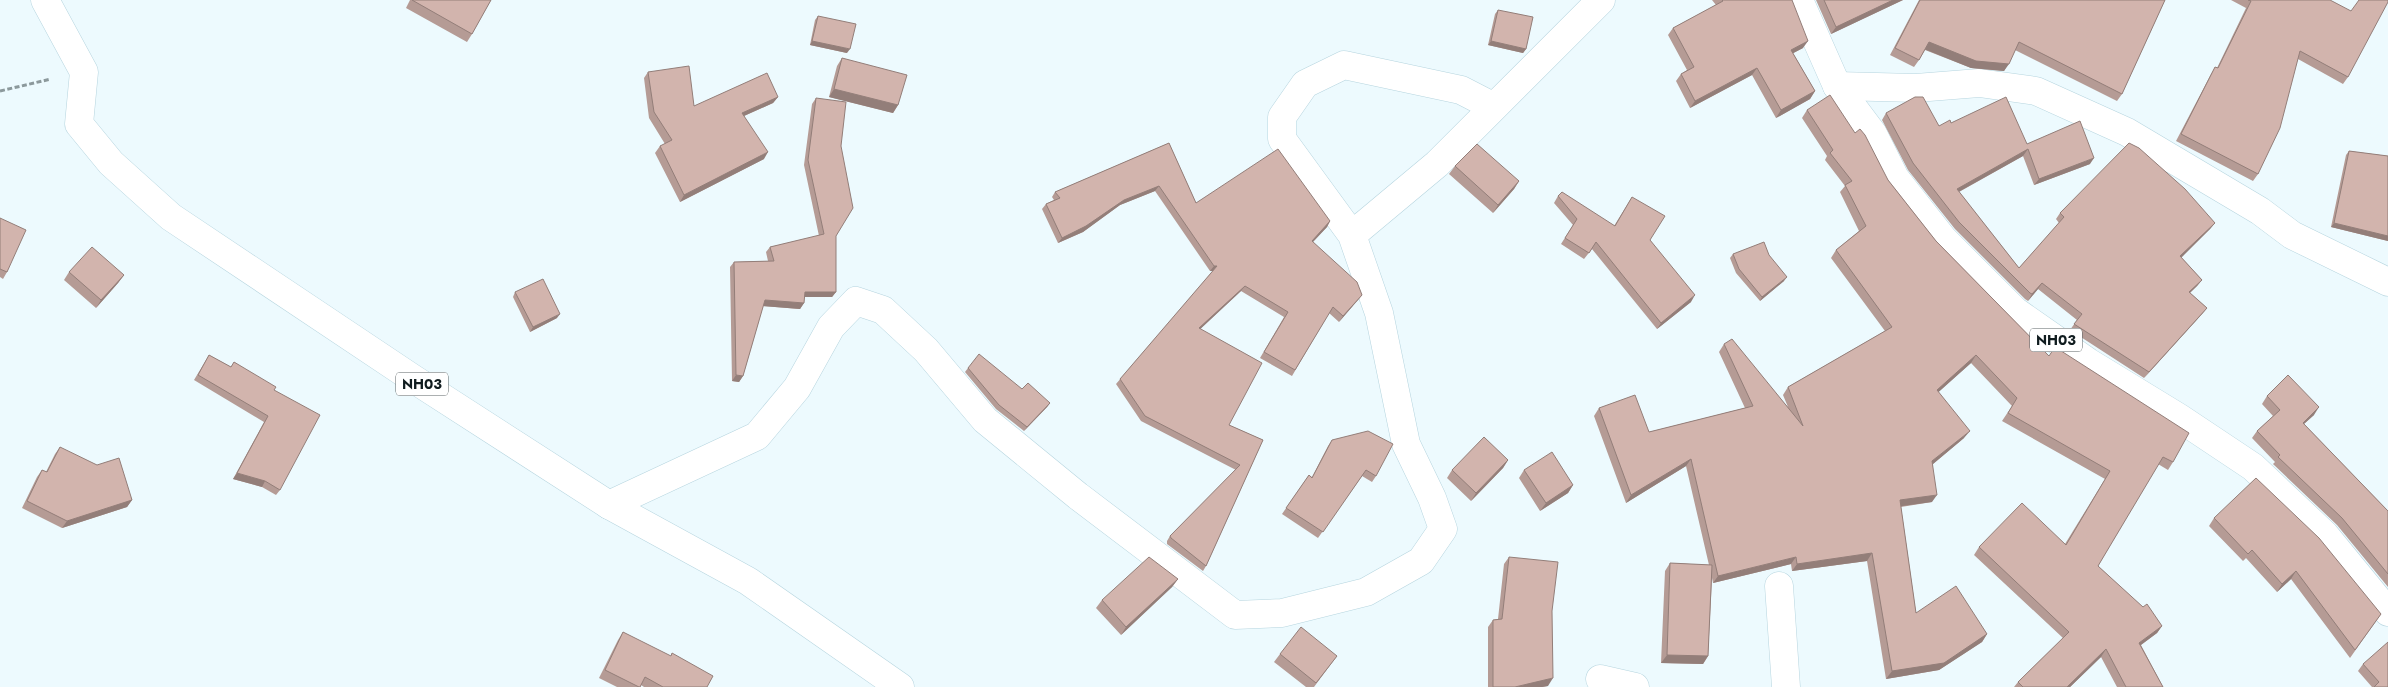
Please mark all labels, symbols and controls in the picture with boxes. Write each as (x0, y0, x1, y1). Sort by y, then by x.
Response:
road number: NH03 (2030, 328, 2082, 352)
road number: NH03 (396, 372, 448, 396)

